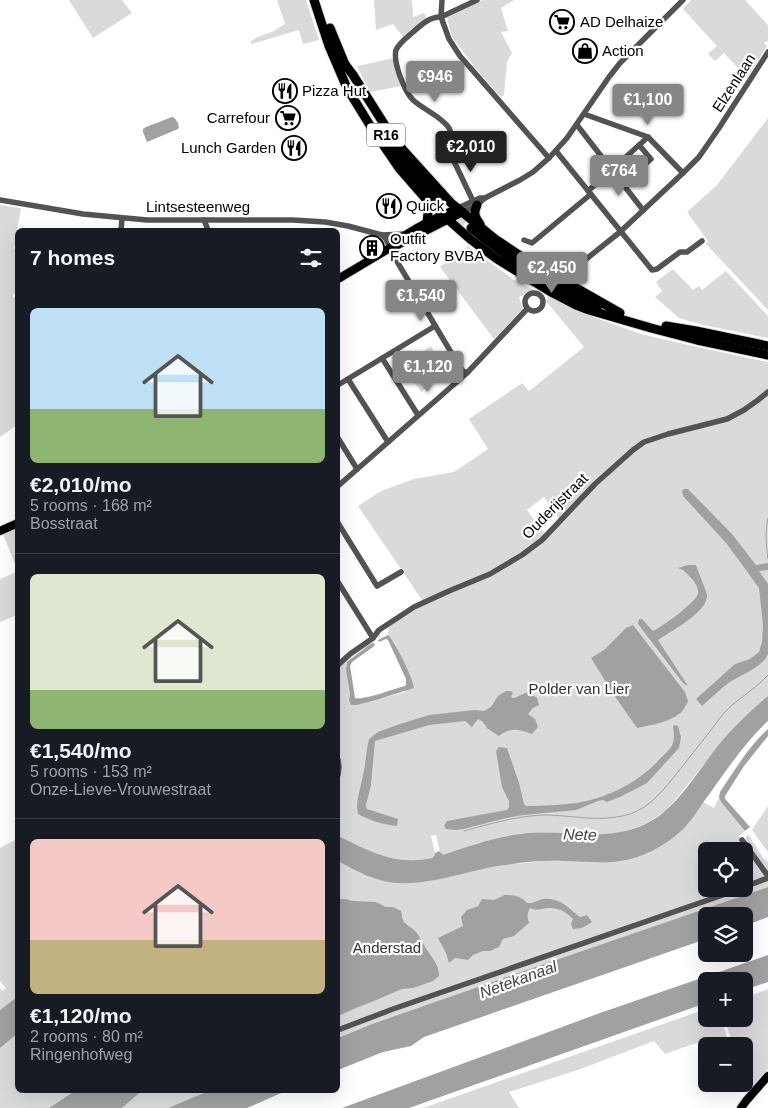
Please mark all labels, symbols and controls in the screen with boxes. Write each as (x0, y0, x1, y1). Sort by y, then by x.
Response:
supermarket icon: AD Delhaize (549, 9, 575, 35)
place label: AD Delhaize (580, 13, 663, 30)
shop icon: Action (572, 38, 598, 64)
place label: Action (602, 42, 644, 59)
street label: Elzenlaan (709, 50, 759, 115)
pin: €946 (405, 61, 465, 103)
text: €946 (417, 68, 453, 85)
restaurant icon: Pizza Hut (272, 78, 298, 104)
place label: Pizza Hut (302, 82, 367, 99)
pin: €1,100 (607, 84, 689, 126)
text: €1,100 (624, 91, 672, 108)
supermarket icon: Carrefour (275, 105, 301, 131)
place label: Carrefour (207, 109, 270, 126)
road number: R16 (367, 124, 405, 146)
pin: €2,010 (430, 130, 512, 173)
restaurant icon: Lunch Garden (281, 135, 307, 161)
text: €2,010 (447, 138, 495, 155)
place label: Lunch Garden (181, 139, 276, 156)
pin: €764 (589, 154, 649, 197)
text: €764 (601, 162, 637, 179)
restaurant icon: Quick (376, 193, 402, 219)
place label: Quick (406, 197, 445, 214)
street label: Lintsesteenweg (146, 198, 250, 215)
place label: Outfit Factory BVBA (390, 230, 484, 264)
building icon: Outfit Factory BVBA (359, 235, 385, 261)
icon: filters (297, 244, 325, 272)
text: 7 homes (30, 246, 115, 269)
pin: €2,450 (511, 252, 593, 294)
text: €2,450 (528, 259, 576, 276)
pin: €1,540 (380, 280, 462, 322)
text: €1,540 (397, 287, 445, 304)
icon: home (133, 341, 223, 431)
pin: €1,120 (387, 350, 469, 393)
text: €1,120 (404, 358, 452, 375)
street label: Ouderijstraat (518, 469, 592, 542)
text: €2,010/mo (30, 473, 132, 496)
text: 5 rooms · 168 m² (30, 497, 152, 514)
text: Bosstraat (30, 515, 98, 532)
icon: home (133, 606, 223, 696)
park label: Polder van Lier (529, 680, 629, 697)
text: €1,540/mo (30, 739, 132, 762)
text: 5 rooms · 153 m² (30, 763, 152, 780)
text: Onze-Lieve-Vrouwestraat (30, 781, 211, 798)
water label: Nete (563, 825, 597, 844)
map controls (698, 842, 753, 1092)
button: locate (698, 842, 753, 897)
icon: home (133, 871, 223, 961)
button: layers (698, 907, 753, 962)
park label: Anderstad (353, 939, 421, 956)
water label: Netekanaal (477, 957, 560, 1001)
button: + (698, 972, 753, 1027)
text: €1,120/mo (30, 1004, 132, 1027)
text: 2 rooms · 80 m² (30, 1028, 143, 1045)
button: − (698, 1037, 753, 1092)
text: Ringenhofweg (30, 1046, 132, 1063)

